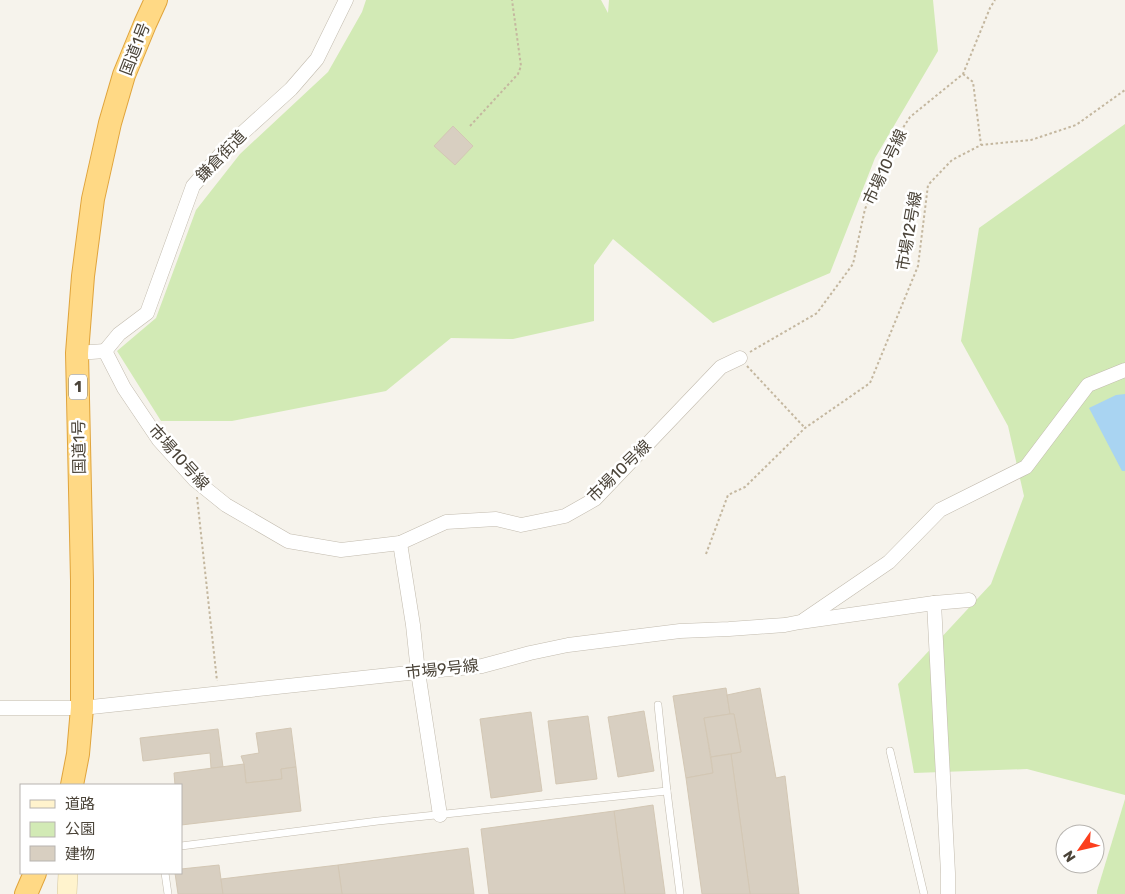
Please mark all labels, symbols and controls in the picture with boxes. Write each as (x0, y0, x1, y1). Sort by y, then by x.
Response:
street label: 国道1号 (116, 20, 154, 78)
street label: 鎌倉街道 (192, 126, 250, 186)
street label: 市場10号線 (859, 126, 911, 208)
street label: 市場12号線 (893, 190, 925, 272)
road number: 1 (69, 374, 87, 400)
street label: 国道1号 (69, 419, 89, 475)
street label: 市場10号線 (145, 421, 213, 493)
street label: 市場10号線 (583, 436, 655, 506)
street label: 市場9号線 (404, 656, 480, 682)
legend (20, 784, 182, 874)
text: 道路 (65, 795, 95, 813)
text: 公園 (65, 820, 95, 838)
north arrow (1055, 824, 1105, 874)
text: 建物 (65, 845, 95, 863)
text: N (1060, 847, 1080, 865)

